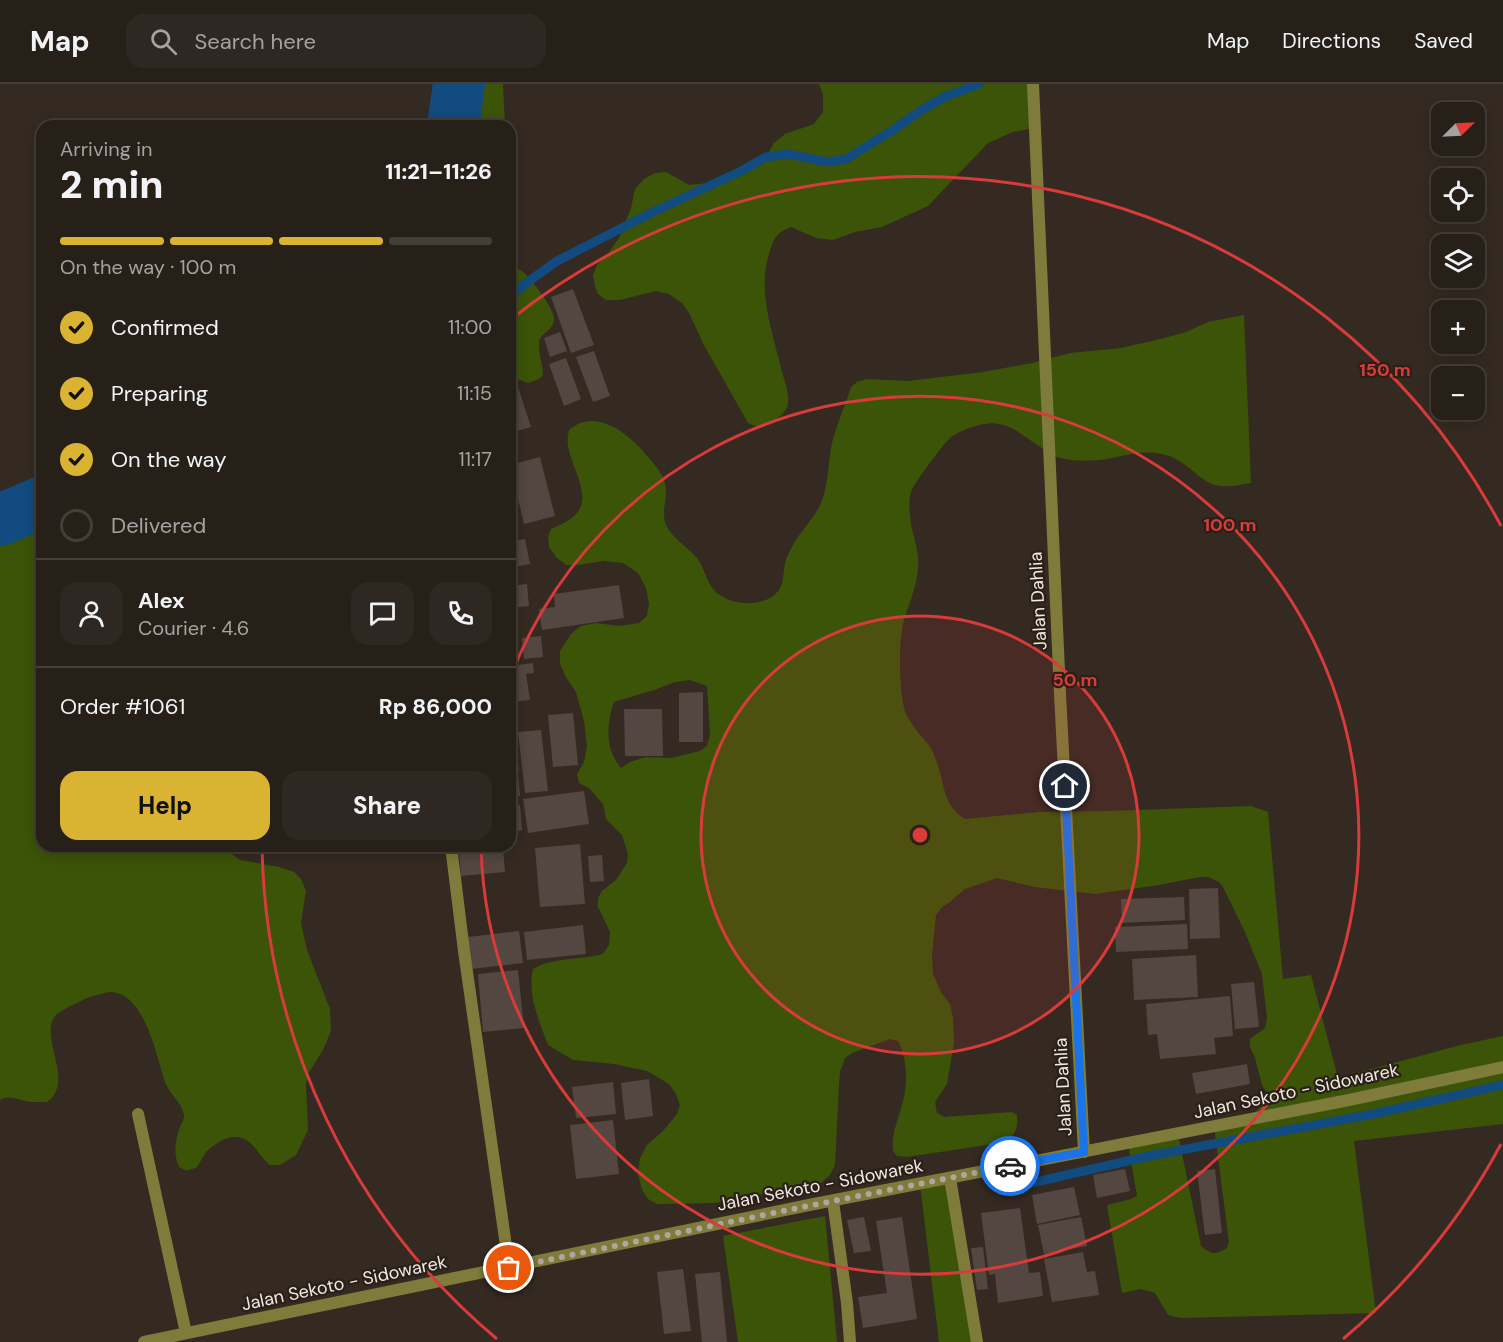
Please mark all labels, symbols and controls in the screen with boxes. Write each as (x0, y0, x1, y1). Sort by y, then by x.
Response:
search box (126, 14, 546, 68)
text: Map (30, 23, 90, 60)
icon: search (147, 25, 180, 58)
text: Search here (195, 27, 316, 56)
text: Map (1207, 27, 1249, 55)
text: Directions (1282, 27, 1381, 55)
text: Saved (1414, 27, 1473, 55)
north arrow (1431, 102, 1485, 156)
map controls (1431, 102, 1485, 420)
text: Arriving in (60, 136, 152, 162)
text: 11:21–11:26 (385, 157, 492, 186)
text: 2 min (60, 159, 164, 210)
button: locate (1431, 168, 1485, 222)
button: layers (1431, 234, 1485, 288)
text: On the way · 100 m (60, 254, 236, 280)
button: + (1431, 300, 1485, 354)
icon: check (60, 311, 93, 344)
text: Confirmed (111, 313, 219, 342)
text: 11:00 (448, 314, 492, 340)
text: 150 m (1359, 358, 1411, 382)
button: − (1431, 366, 1485, 420)
icon: check (60, 377, 93, 410)
text: Preparing (111, 379, 208, 408)
text: 11:15 (457, 380, 492, 406)
icon: check (60, 443, 93, 476)
text: On the way (111, 445, 226, 474)
text: 11:17 (459, 446, 492, 472)
text: Delivered (111, 511, 206, 540)
text: 100 m (1203, 513, 1257, 537)
street label: Jalan Dahlia (1023, 551, 1053, 651)
button: person (60, 582, 123, 645)
button: chat (351, 582, 414, 645)
button: phone (429, 582, 492, 645)
text: Alex (138, 586, 185, 615)
text: Courier · 4.6 (138, 615, 249, 641)
text: 50 m (1052, 668, 1098, 692)
text: Order #1061 (60, 692, 185, 721)
text: Rp 86,000 (379, 692, 492, 721)
pin (1039, 760, 1090, 811)
icon: home (1048, 769, 1081, 802)
button: Help (60, 771, 270, 840)
button: Share (282, 771, 492, 840)
centre of rings (910, 825, 930, 845)
street label: Jalan Dahlia (1048, 1037, 1078, 1137)
street label: Jalan Sekoto - Sidowarek (1191, 1058, 1401, 1124)
courier (980, 1136, 1040, 1196)
icon: car (994, 1150, 1027, 1183)
street label: Jalan Sekoto - Sidowarek (715, 1153, 925, 1217)
pin (483, 1242, 534, 1293)
street label: Jalan Sekoto - Sidowarek (239, 1250, 449, 1316)
icon: bag (492, 1251, 525, 1284)

